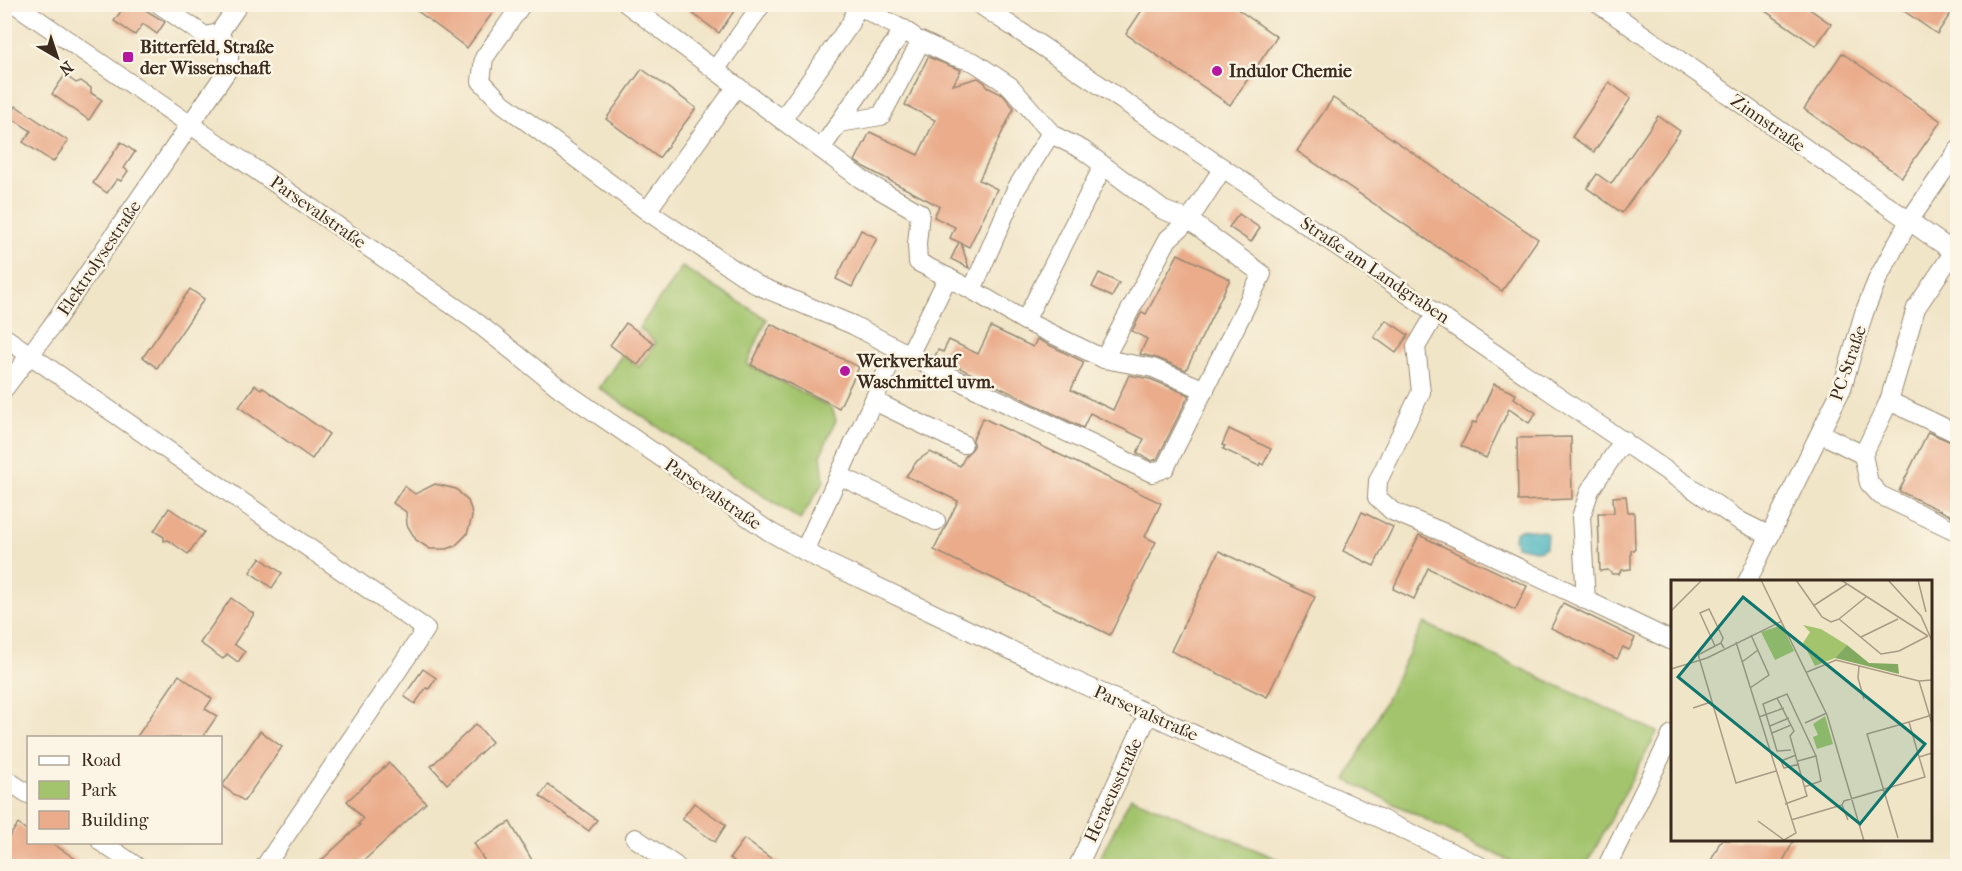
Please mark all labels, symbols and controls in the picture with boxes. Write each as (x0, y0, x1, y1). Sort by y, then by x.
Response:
north arrow (27, 27, 87, 87)
place label: Bitterfeld, Straße der Wissenschaft (140, 37, 274, 79)
marker: Bitterfeld, Straße der Wissenschaft (121, 50, 135, 64)
text: N (55, 57, 77, 80)
place label: Indulor Chemie (1229, 61, 1352, 82)
marker: Indulor Chemie (1210, 64, 1224, 78)
street label: Zinnstraße (1726, 90, 1809, 157)
street label: Parsevalstraße (266, 172, 370, 253)
street label: Elektrolysestraße (53, 197, 146, 320)
street label: Straße am Landgraben (1296, 213, 1454, 328)
street label: PC-Straße (1826, 323, 1871, 404)
place label: Werkverkauf Waschmittel uvm. (856, 351, 995, 393)
marker: Werkverkauf Waschmittel uvm. (838, 364, 852, 378)
street label: Parsevalstraße (660, 454, 765, 534)
inset map (1671, 580, 1932, 841)
street label: Parsevalstraße (1090, 681, 1201, 746)
street label: Heraeusstraße (1080, 735, 1147, 846)
legend (27, 736, 222, 844)
text: Road (81, 750, 121, 771)
text: Park (81, 780, 118, 801)
text: Building (81, 810, 149, 831)

